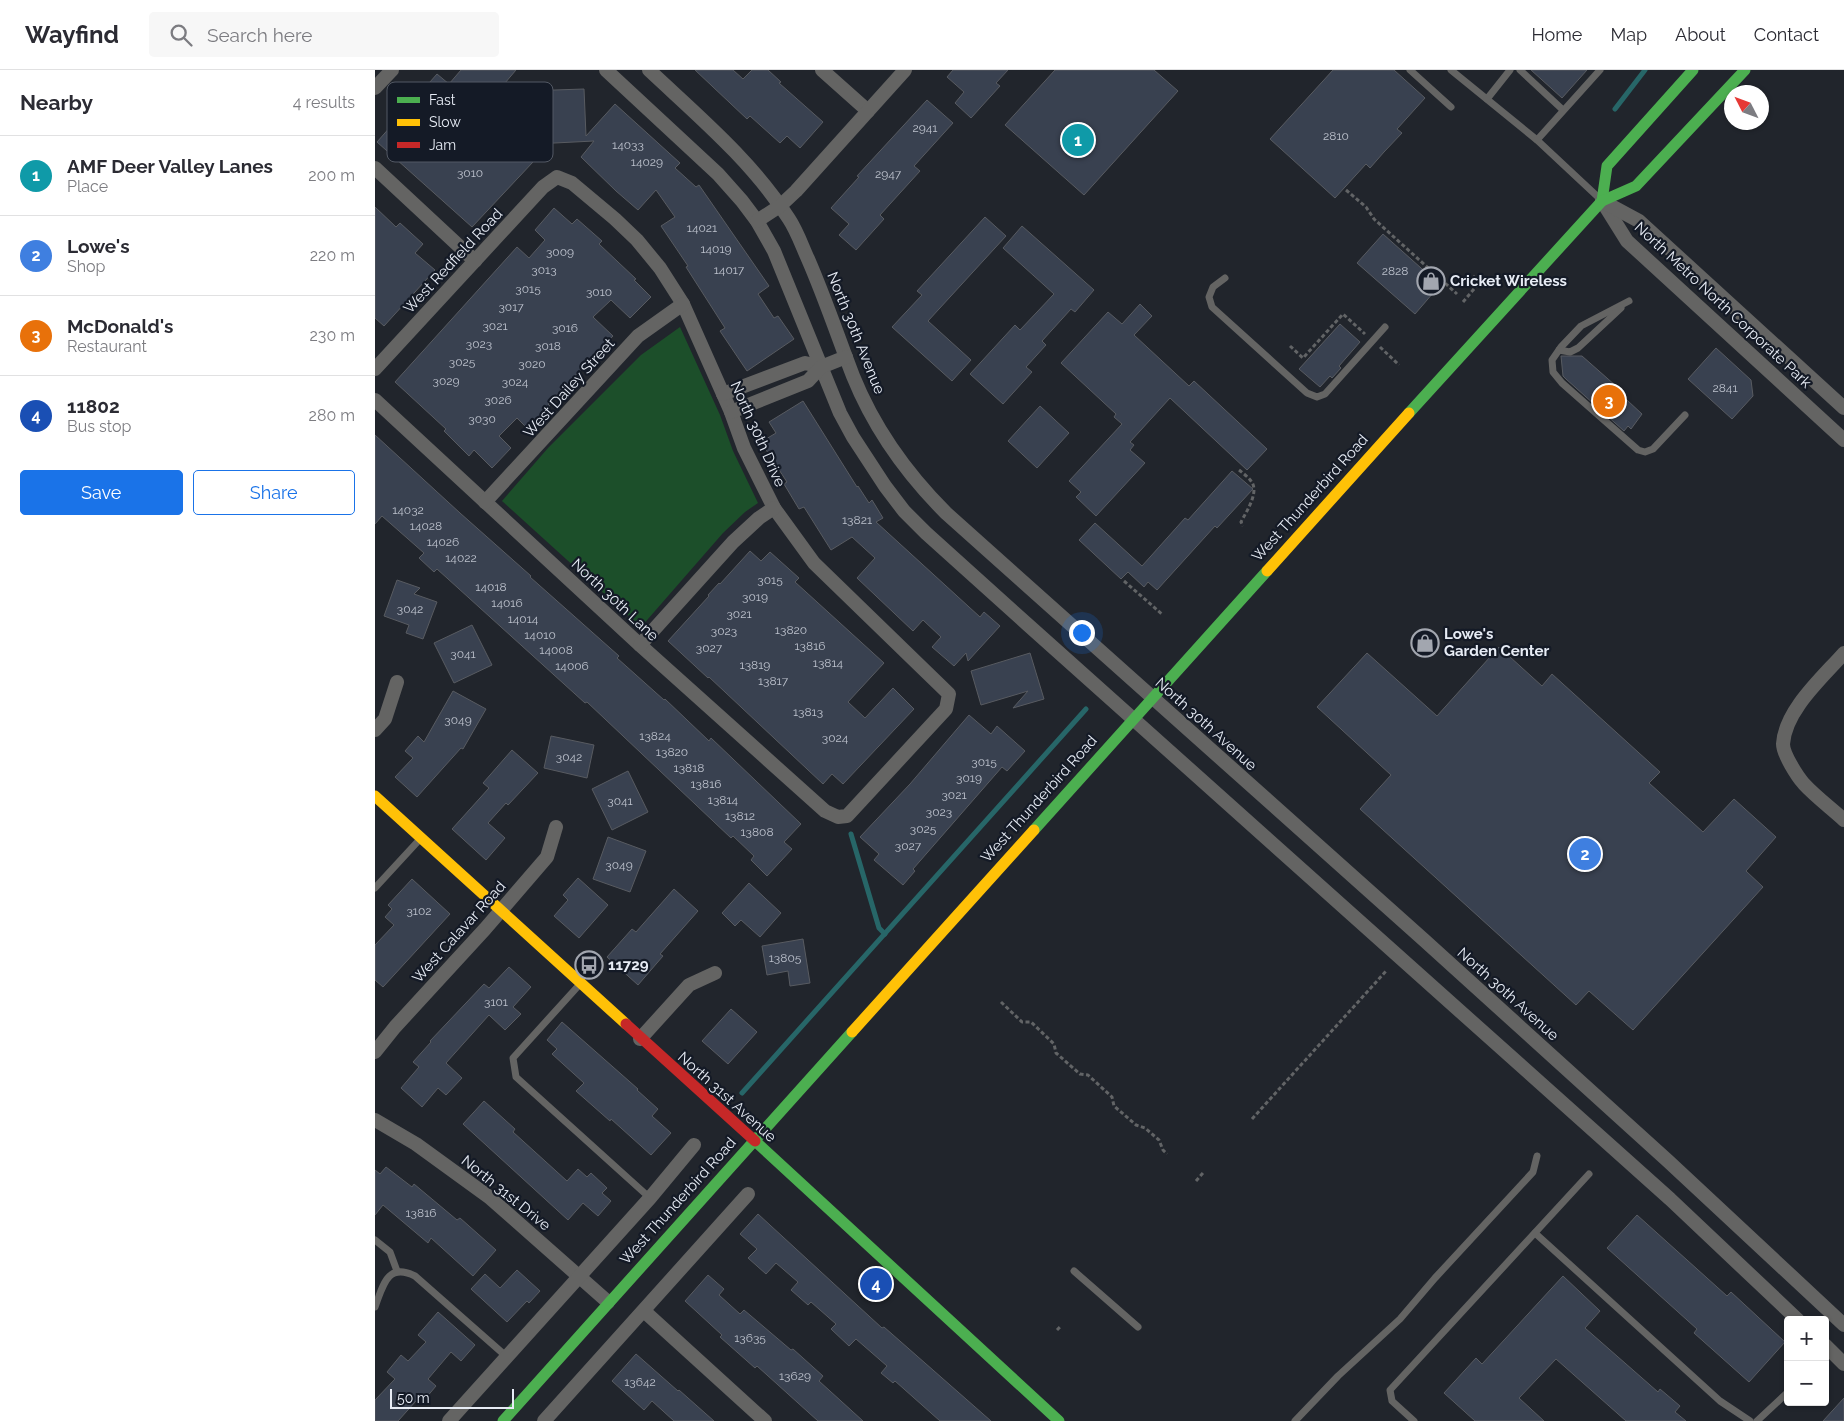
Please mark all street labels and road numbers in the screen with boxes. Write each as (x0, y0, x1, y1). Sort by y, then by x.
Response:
street label: West Redfield Road (400, 205, 506, 317)
street label: North Metro North Corporate Park (1631, 218, 1815, 392)
street label: North 30th Avenue (823, 269, 889, 397)
street label: West Dailey Street (520, 335, 618, 441)
street label: North 30th Drive (727, 378, 789, 490)
street label: West Thunderbird Road (1248, 431, 1372, 565)
street label: North 30th Lane (568, 555, 662, 645)
street label: North 30th Avenue (1152, 674, 1261, 774)
street label: West Thunderbird Road (977, 732, 1101, 866)
street label: West Calavar Road (409, 877, 509, 987)
street label: North 30th Avenue (1454, 944, 1563, 1044)
street label: North 31st Avenue (674, 1048, 780, 1146)
street label: West Thunderbird Road (616, 1134, 740, 1268)
street label: North 31st Drive (458, 1152, 554, 1235)

